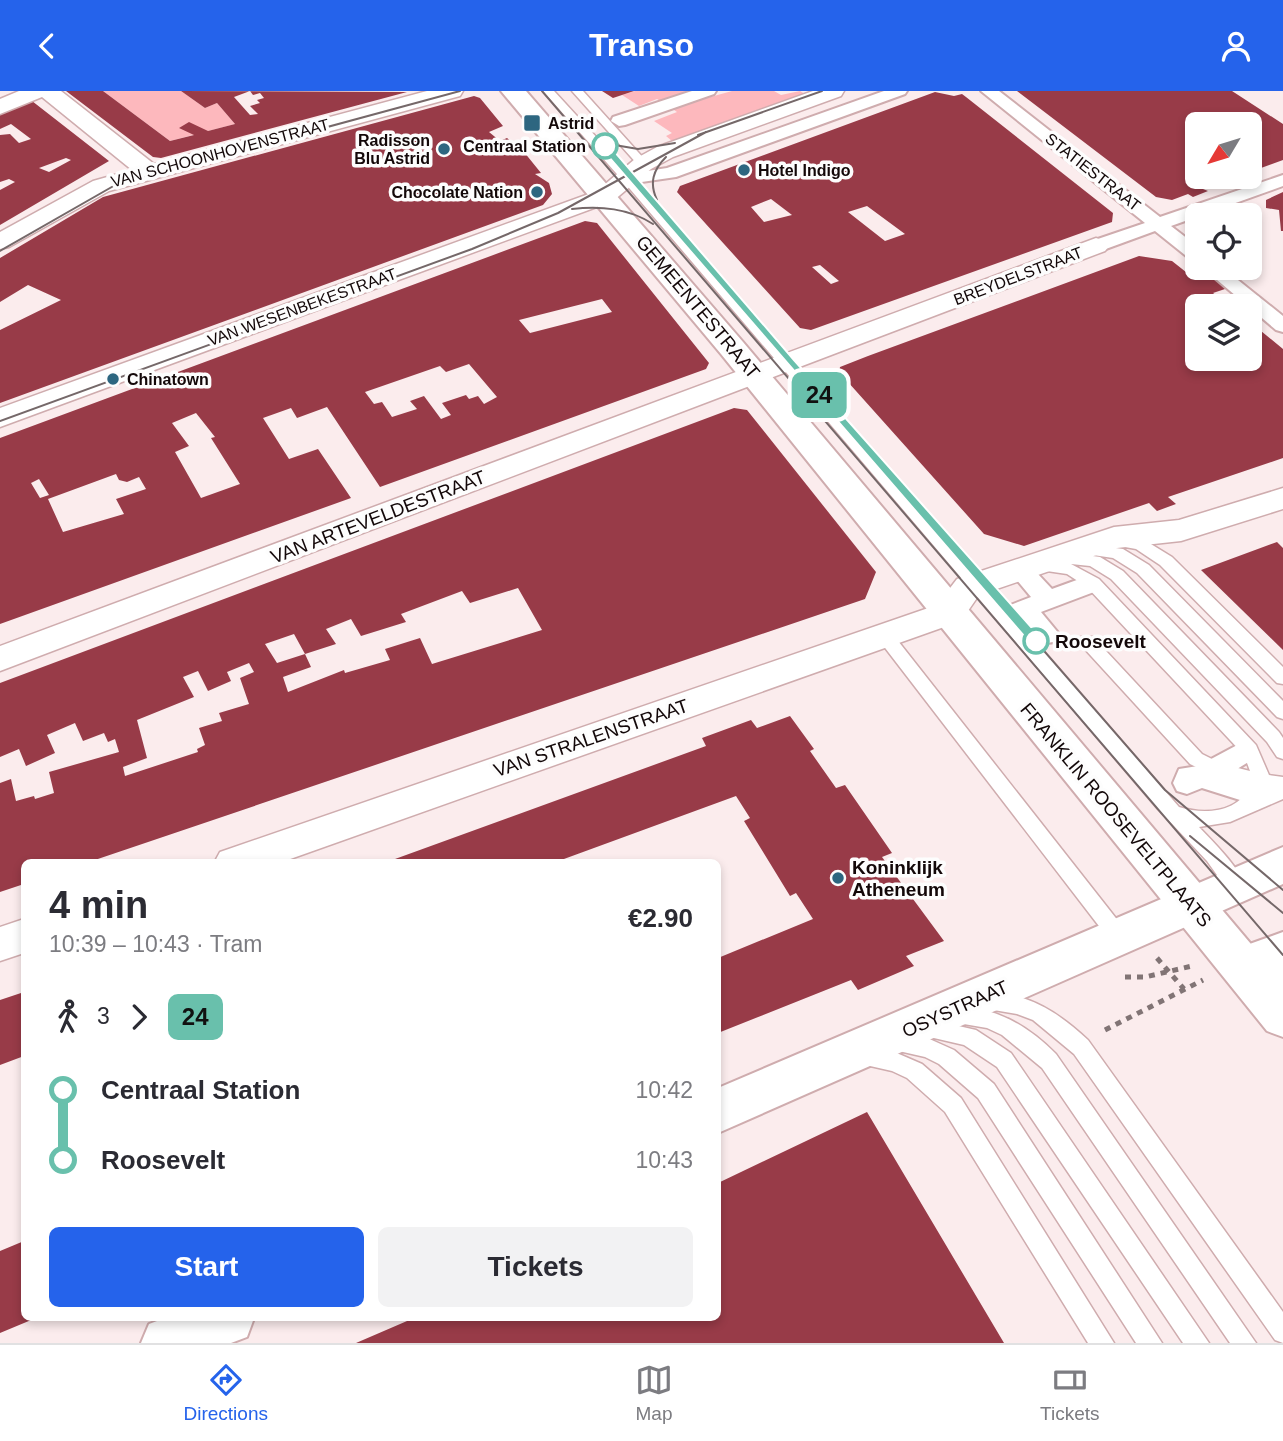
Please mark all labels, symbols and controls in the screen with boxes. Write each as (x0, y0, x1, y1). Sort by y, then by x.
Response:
icon: back (28, 27, 66, 65)
text: Transo (589, 27, 694, 63)
icon: person (1217, 27, 1255, 65)
north arrow (1185, 112, 1262, 189)
map controls (1185, 112, 1262, 371)
marker: Astrid (522, 113, 542, 133)
place label: Astrid (548, 115, 594, 132)
street label: VAN SCHOONHOVENSTRAAT (109, 116, 331, 190)
street label: STATIESTRAAT (1042, 130, 1144, 214)
place label: Radisson Blu Astrid (354, 132, 430, 167)
marker: Centraal Station (592, 133, 618, 159)
place label: Centraal Station (463, 138, 586, 155)
marker: Radisson Blu Astrid (436, 141, 452, 157)
marker: Hotel Indigo (736, 162, 752, 178)
place label: Hotel Indigo (758, 162, 851, 179)
place label: Chocolate Nation (391, 184, 523, 201)
marker: Chocolate Nation (529, 184, 545, 200)
button: locate (1185, 203, 1262, 280)
street label: GEMEENTESTRAAT (632, 231, 764, 383)
street label: BREYDELSTRAAT (951, 244, 1085, 308)
street label: VAN WESENBEKESTRAAT (205, 265, 399, 349)
button: layers (1185, 294, 1262, 371)
marker: Chinatown (105, 371, 121, 387)
place label: Chinatown (127, 371, 209, 388)
line badge: 24 (788, 372, 850, 418)
text: 24 (806, 381, 832, 408)
street label: VAN ARTEVELDESTRAAT (268, 466, 489, 568)
marker: Roosevelt (1023, 628, 1049, 654)
place label: Roosevelt (1055, 631, 1146, 652)
street label: VAN STRALENSTRAAT (491, 695, 691, 781)
street label: FRANKLIN ROOSEVELTPLAATS (1016, 699, 1216, 931)
place label: Koninklijk Atheneum (852, 857, 945, 900)
marker: Koninklijk Atheneum (830, 870, 846, 886)
text: 4 min (49, 884, 148, 926)
text: €2.90 (628, 903, 693, 933)
text: 10:39 – 10:43 · Tram (49, 931, 263, 957)
street label: OSYSTRAAT (899, 976, 1012, 1042)
icon: walk (49, 998, 87, 1036)
icon: forward (120, 998, 158, 1036)
text: 3 (97, 1003, 110, 1029)
text: 24 (182, 1003, 209, 1030)
text: Centraal Station (101, 1075, 300, 1105)
text: 10:42 (635, 1077, 693, 1103)
text: Roosevelt (101, 1145, 225, 1175)
text: 10:43 (635, 1147, 693, 1173)
button: Start (49, 1227, 364, 1307)
button: Tickets (378, 1227, 693, 1307)
tab: Directions (184, 1361, 268, 1425)
tab: Map (635, 1361, 673, 1425)
tab: Tickets (1040, 1361, 1099, 1425)

